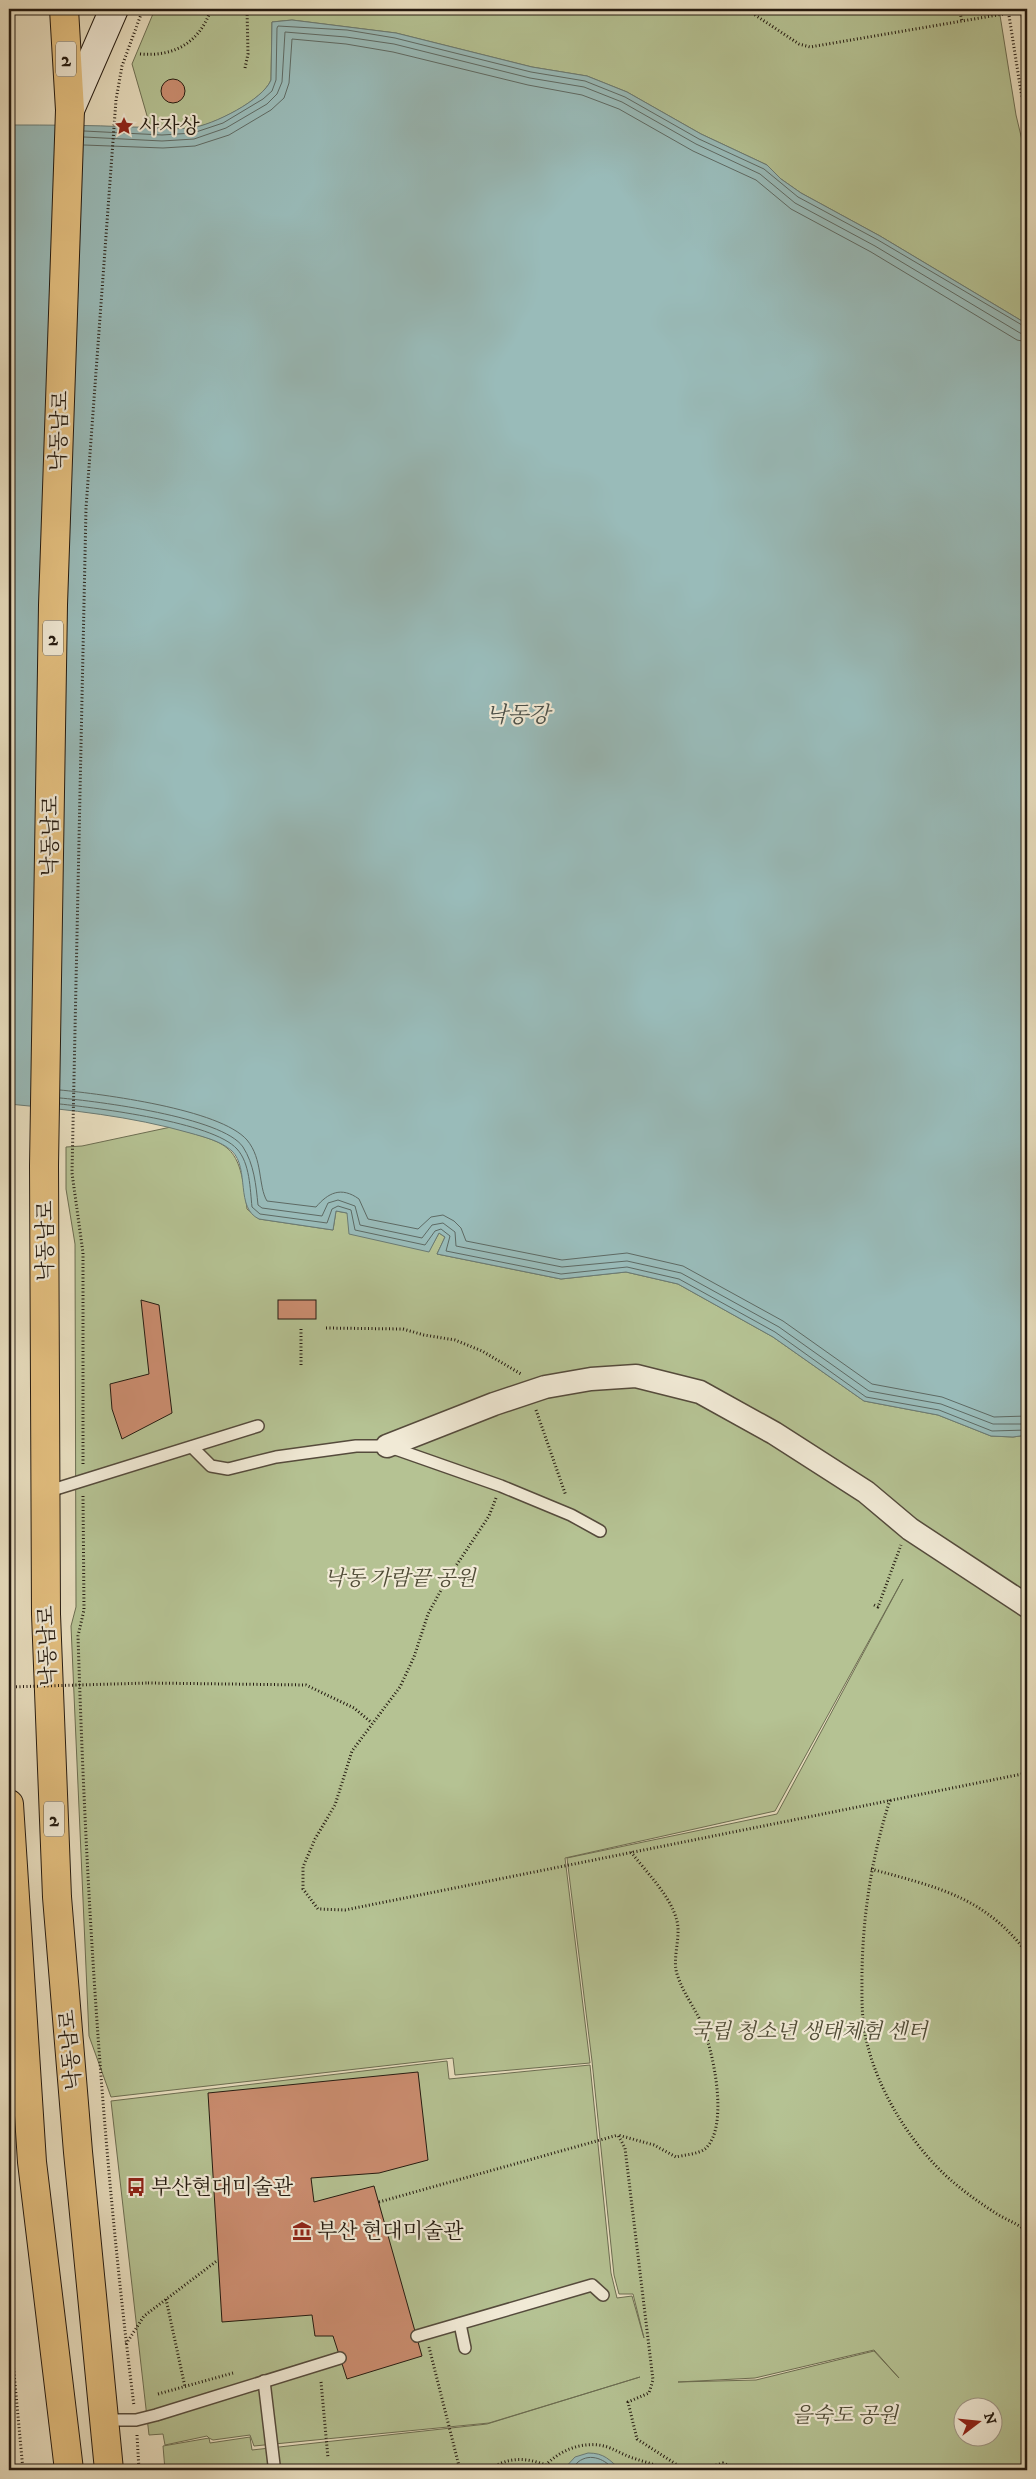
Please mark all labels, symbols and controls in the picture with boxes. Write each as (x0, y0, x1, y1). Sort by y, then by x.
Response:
road number: 2 (56, 42, 76, 76)
place label: 사자상 (139, 114, 201, 140)
place icon: 사자상 (113, 115, 135, 137)
street label: 낙동남로 (46, 390, 74, 472)
road number: 2 (43, 620, 63, 656)
water label: 낙동강 (486, 702, 554, 729)
street label: 낙동남로 (37, 795, 65, 877)
street label: 낙동남로 (33, 1200, 59, 1282)
park label: 낙동 가람끝 공원 (324, 1566, 477, 1592)
street label: 낙동남로 (34, 1605, 62, 1687)
road number: 2 (44, 1802, 64, 1836)
street label: 낙동남로 (55, 2008, 87, 2091)
park label: 국립 청소년 생태체험 센터 (690, 2019, 929, 2045)
place label: 부산현대미술관 (151, 2175, 294, 2201)
bus stop icon: 부산현대미술관 (125, 2176, 147, 2198)
place label: 부산 현대미술관 (317, 2219, 464, 2245)
museum icon: 부산 현대미술관 (291, 2220, 313, 2242)
north arrow (954, 2396, 1004, 2446)
park label: 을숙도 공원 (792, 2403, 900, 2429)
text: N (979, 2411, 1000, 2427)

